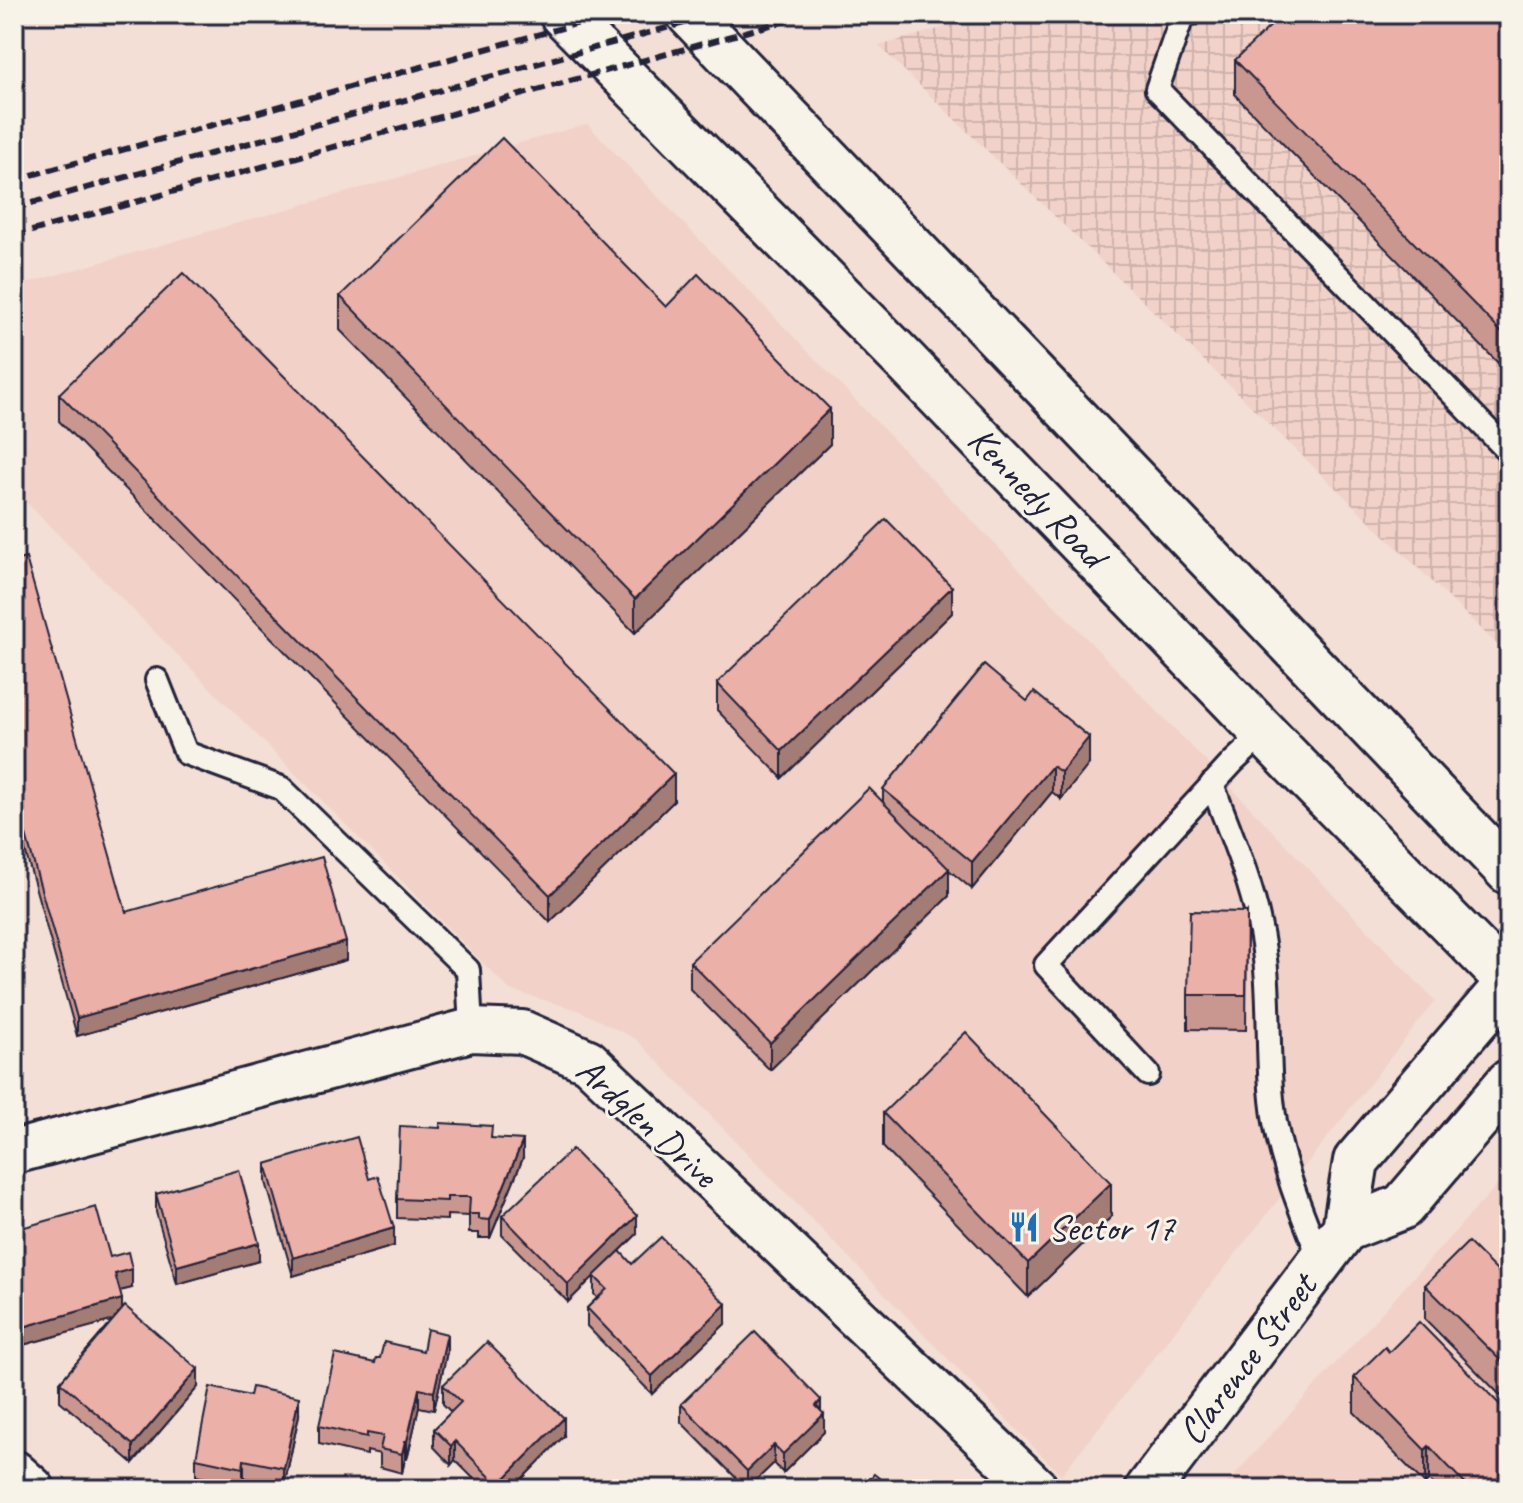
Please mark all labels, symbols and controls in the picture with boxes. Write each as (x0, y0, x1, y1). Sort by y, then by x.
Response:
street label: Kennedy Road (958, 417, 1120, 582)
street label: Ardglen Drive (567, 1046, 729, 1199)
place label: Sector 17 (1048, 1204, 1177, 1251)
restaurant icon: Sector 17 (1007, 1210, 1041, 1244)
street label: Clarence Street (1168, 1262, 1328, 1454)

